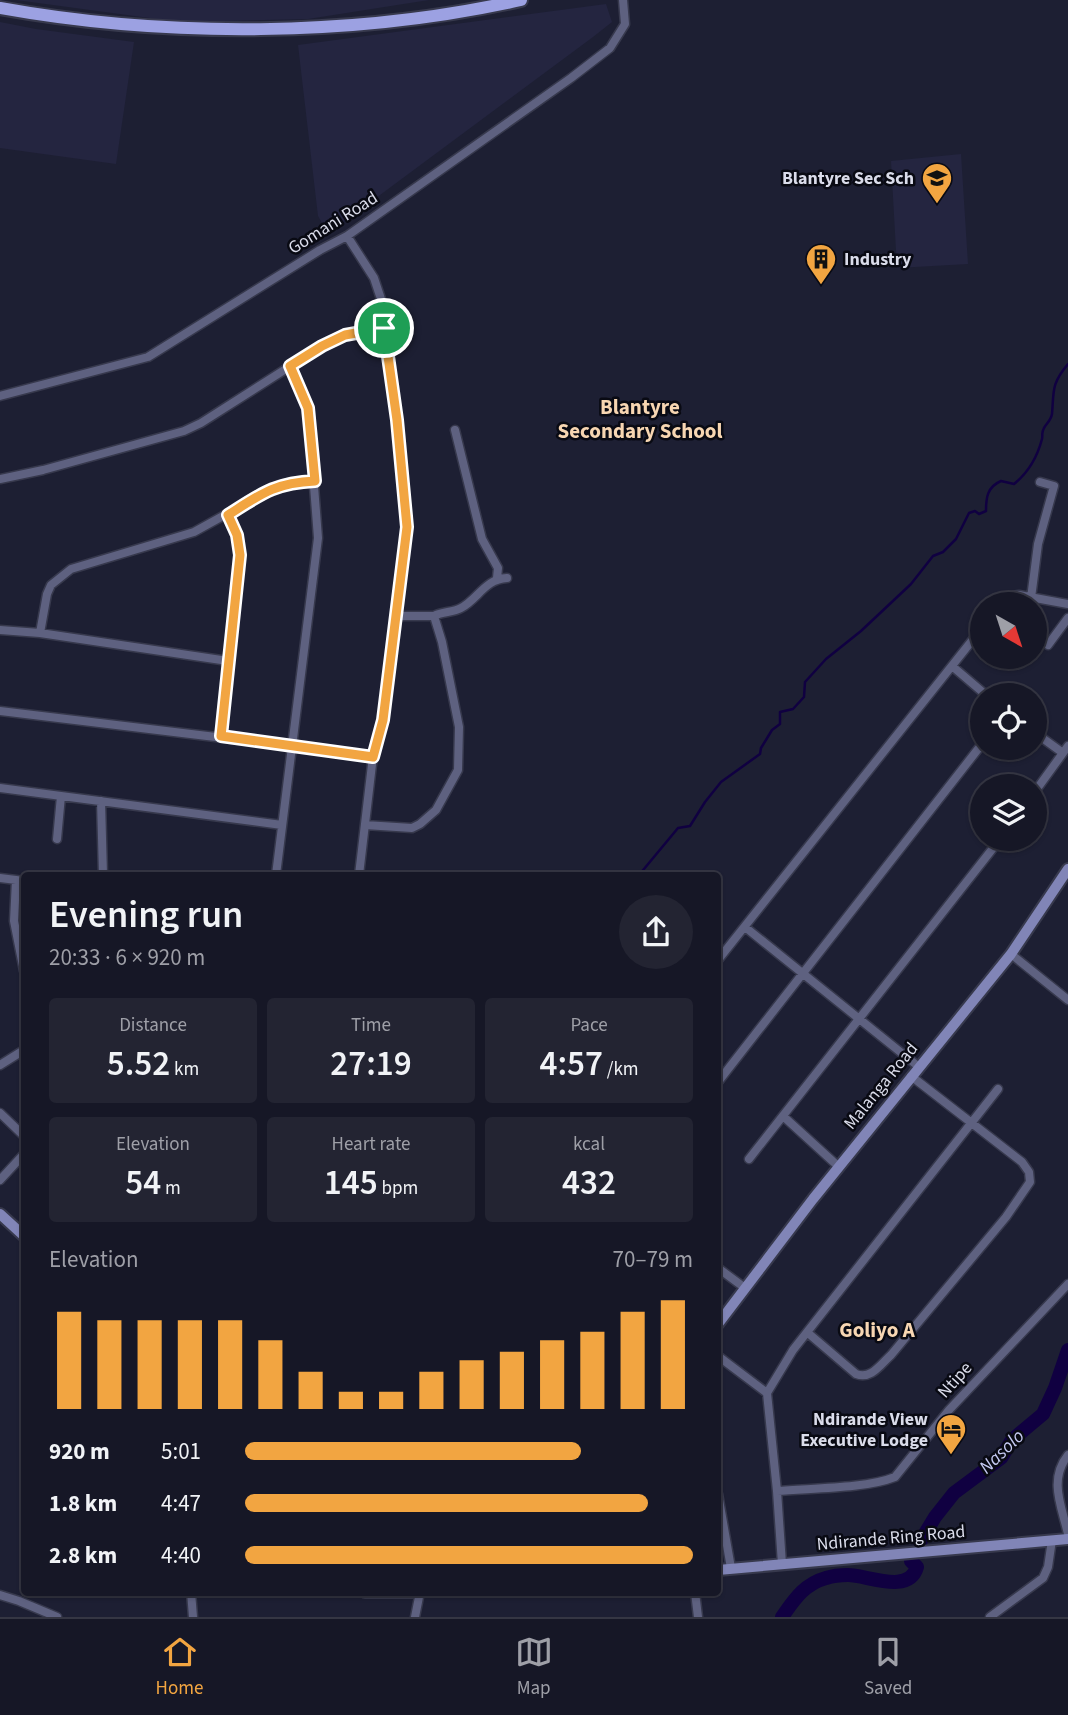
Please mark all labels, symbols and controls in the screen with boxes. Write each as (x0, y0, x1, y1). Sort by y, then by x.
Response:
school or university icon: Blantyre Sec Sch (920, 161, 954, 205)
place label: Blantyre Sec Sch (782, 166, 914, 191)
street label: Gomani Road (283, 186, 383, 260)
building icon: Industry (804, 242, 838, 286)
place label: Industry (844, 247, 912, 272)
pin (354, 298, 414, 358)
icon: arrive (365, 309, 403, 347)
district label: Blantyre Secondary School (557, 392, 723, 446)
north arrow (970, 592, 1046, 668)
map controls (970, 592, 1047, 851)
button: locate (970, 683, 1047, 760)
button: layers (970, 774, 1047, 851)
text: Evening run (49, 888, 243, 942)
button: share (619, 895, 693, 969)
text: 20:33 · 6 × 920 m (49, 941, 205, 974)
text: Distance (119, 1012, 187, 1039)
text: Time (351, 1012, 391, 1039)
text: Pace (570, 1012, 608, 1039)
street label: Malanga Road (838, 1037, 924, 1135)
text: 5.52 (107, 1039, 170, 1089)
text: 27:19 (330, 1039, 412, 1089)
text: 4:57 (539, 1039, 603, 1089)
text: km (170, 1056, 199, 1083)
text: /km (603, 1056, 639, 1083)
text: Elevation (116, 1131, 190, 1158)
text: Heart rate (332, 1131, 411, 1158)
text: kcal (573, 1131, 605, 1158)
text: 54 (125, 1158, 161, 1208)
text: 145 (324, 1158, 378, 1208)
text: 432 (562, 1158, 616, 1208)
text: m (161, 1175, 181, 1202)
text: bpm (378, 1175, 418, 1202)
text: Elevation (49, 1243, 139, 1276)
text: 70–79 m (613, 1243, 693, 1276)
district label: Goliyo A (839, 1315, 916, 1345)
street label: Ntipe (932, 1356, 978, 1404)
place label: Ndirande View Executive Lodge (800, 1407, 928, 1453)
hotel icon: Ndirande View Executive Lodge (934, 1412, 968, 1456)
water label: Nasolo (973, 1423, 1031, 1480)
text: 920 m (49, 1435, 110, 1468)
text: 5:01 (161, 1435, 201, 1468)
text: 1.8 km (49, 1487, 117, 1520)
text: 4:47 (161, 1487, 201, 1520)
street label: Ndirande Ring Road (816, 1519, 966, 1557)
text: 2.8 km (49, 1539, 117, 1572)
text: 4:40 (161, 1539, 201, 1572)
tab: Home (156, 1633, 203, 1702)
tab: Map (515, 1633, 553, 1702)
tab: Saved (864, 1633, 912, 1702)

